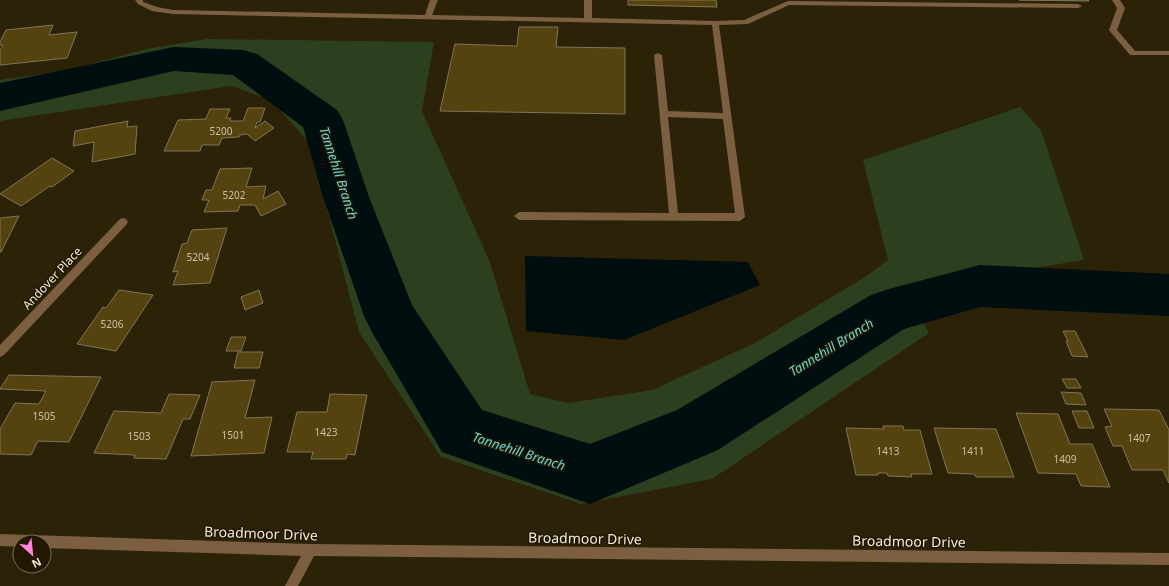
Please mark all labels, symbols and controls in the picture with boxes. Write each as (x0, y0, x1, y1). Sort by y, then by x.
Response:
house number: 5200 (210, 124, 233, 138)
water label: Tannehill Branch (316, 124, 362, 222)
house number: 5202 (223, 188, 246, 202)
street label: Andover Place (18, 243, 86, 313)
house number: 5204 (187, 250, 210, 264)
water label: Tannehill Branch (785, 314, 877, 380)
house number: 5206 (101, 317, 124, 331)
house number: 1505 (33, 409, 56, 423)
house number: 1423 (315, 425, 338, 439)
house number: 1501 (222, 428, 244, 442)
water label: Tannehill Branch (470, 428, 568, 474)
house number: 1503 (128, 429, 151, 443)
house number: 1407 (1128, 431, 1151, 445)
house number: 1413 (877, 444, 900, 458)
house number: 1411 (962, 444, 984, 458)
house number: 1409 (1054, 452, 1077, 466)
street label: Broadmoor Drive (204, 522, 318, 544)
street label: Broadmoor Drive (528, 528, 642, 548)
street label: Broadmoor Drive (852, 531, 966, 551)
north arrow (12, 534, 52, 574)
text: N (29, 555, 44, 572)

